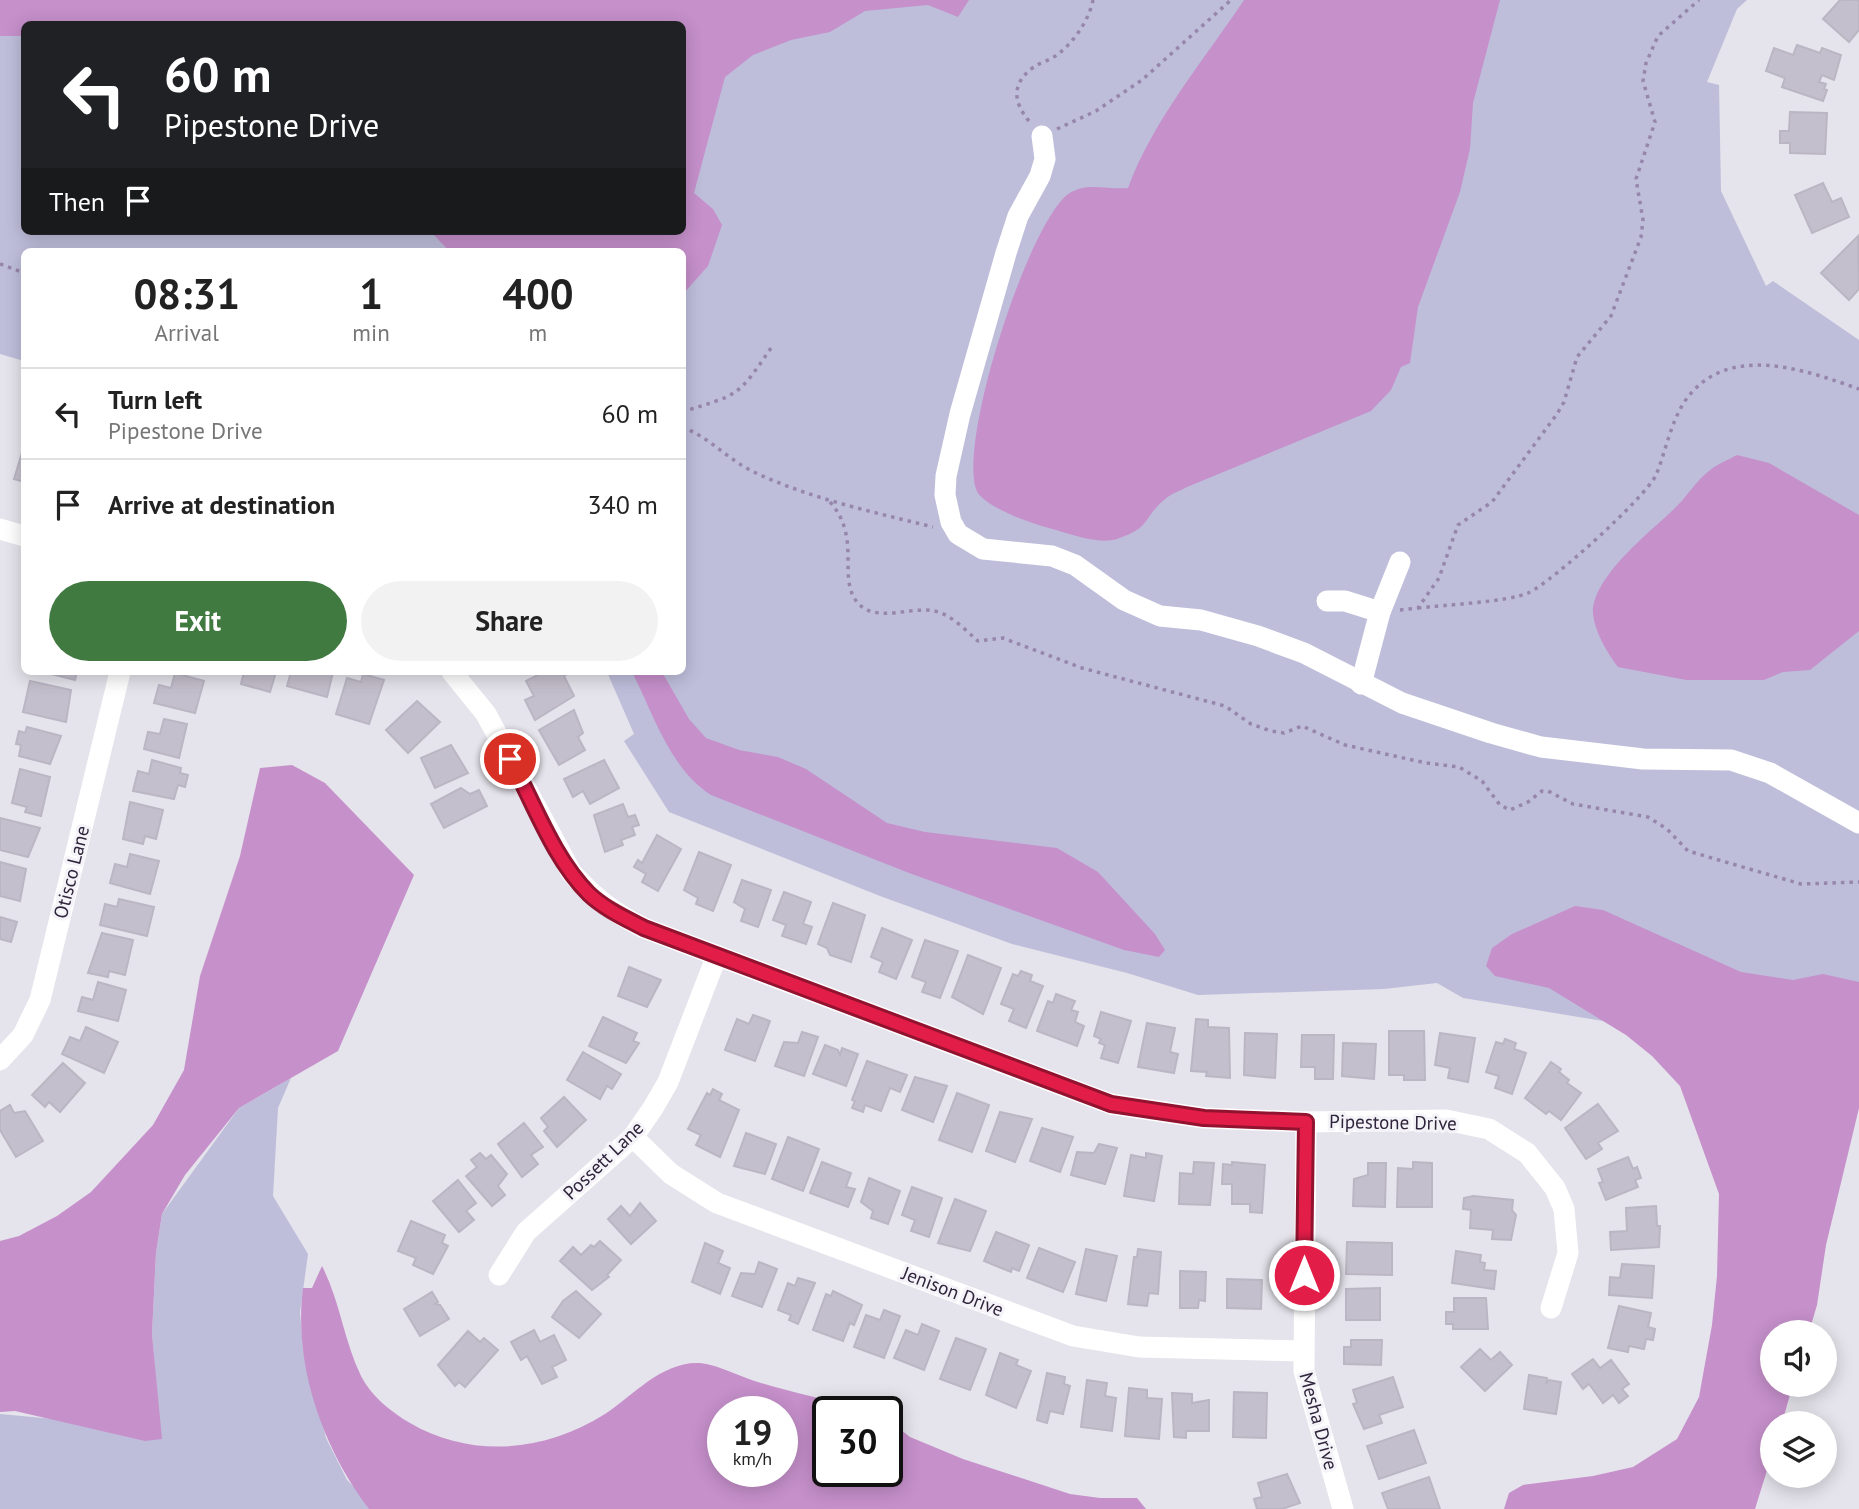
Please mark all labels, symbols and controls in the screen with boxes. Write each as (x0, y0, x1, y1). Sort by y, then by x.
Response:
text: 60 m (164, 42, 271, 106)
icon: left (49, 49, 140, 140)
text: Pipestone Drive (164, 104, 379, 146)
icon: arrive (119, 182, 157, 220)
text: Then (49, 185, 105, 218)
text: 08:31 (133, 266, 240, 321)
text: 1 (359, 266, 383, 321)
text: 400 (502, 266, 574, 321)
text: Arrival (154, 318, 219, 347)
text: min (352, 318, 390, 347)
text: m (529, 318, 547, 347)
text: Turn left (108, 383, 202, 416)
icon: left (49, 395, 87, 433)
text: 60 m (602, 397, 658, 430)
text: Pipestone Drive (108, 416, 263, 445)
icon: arrive (49, 486, 87, 524)
text: Arrive at destination (108, 488, 335, 521)
text: 340 m (587, 488, 658, 521)
button: Exit (49, 581, 347, 661)
button: Share (361, 581, 658, 661)
pin (480, 729, 540, 789)
icon: arrive (491, 740, 529, 778)
street label: Otisco Lane (48, 823, 94, 921)
street label: Pipestone Drive (1329, 1109, 1457, 1135)
street label: Possett Lane (558, 1116, 648, 1204)
position arrow (1267, 1238, 1341, 1312)
street label: Jenison Drive (898, 1260, 1007, 1321)
map controls (1760, 1320, 1837, 1488)
button: sound (1760, 1320, 1837, 1397)
street label: Mesha Drive (1294, 1370, 1344, 1472)
speed limit sign: 30 (812, 1396, 903, 1487)
text: 19 (733, 1409, 772, 1455)
button: layers (1760, 1411, 1837, 1488)
text: km/h (733, 1447, 772, 1470)

